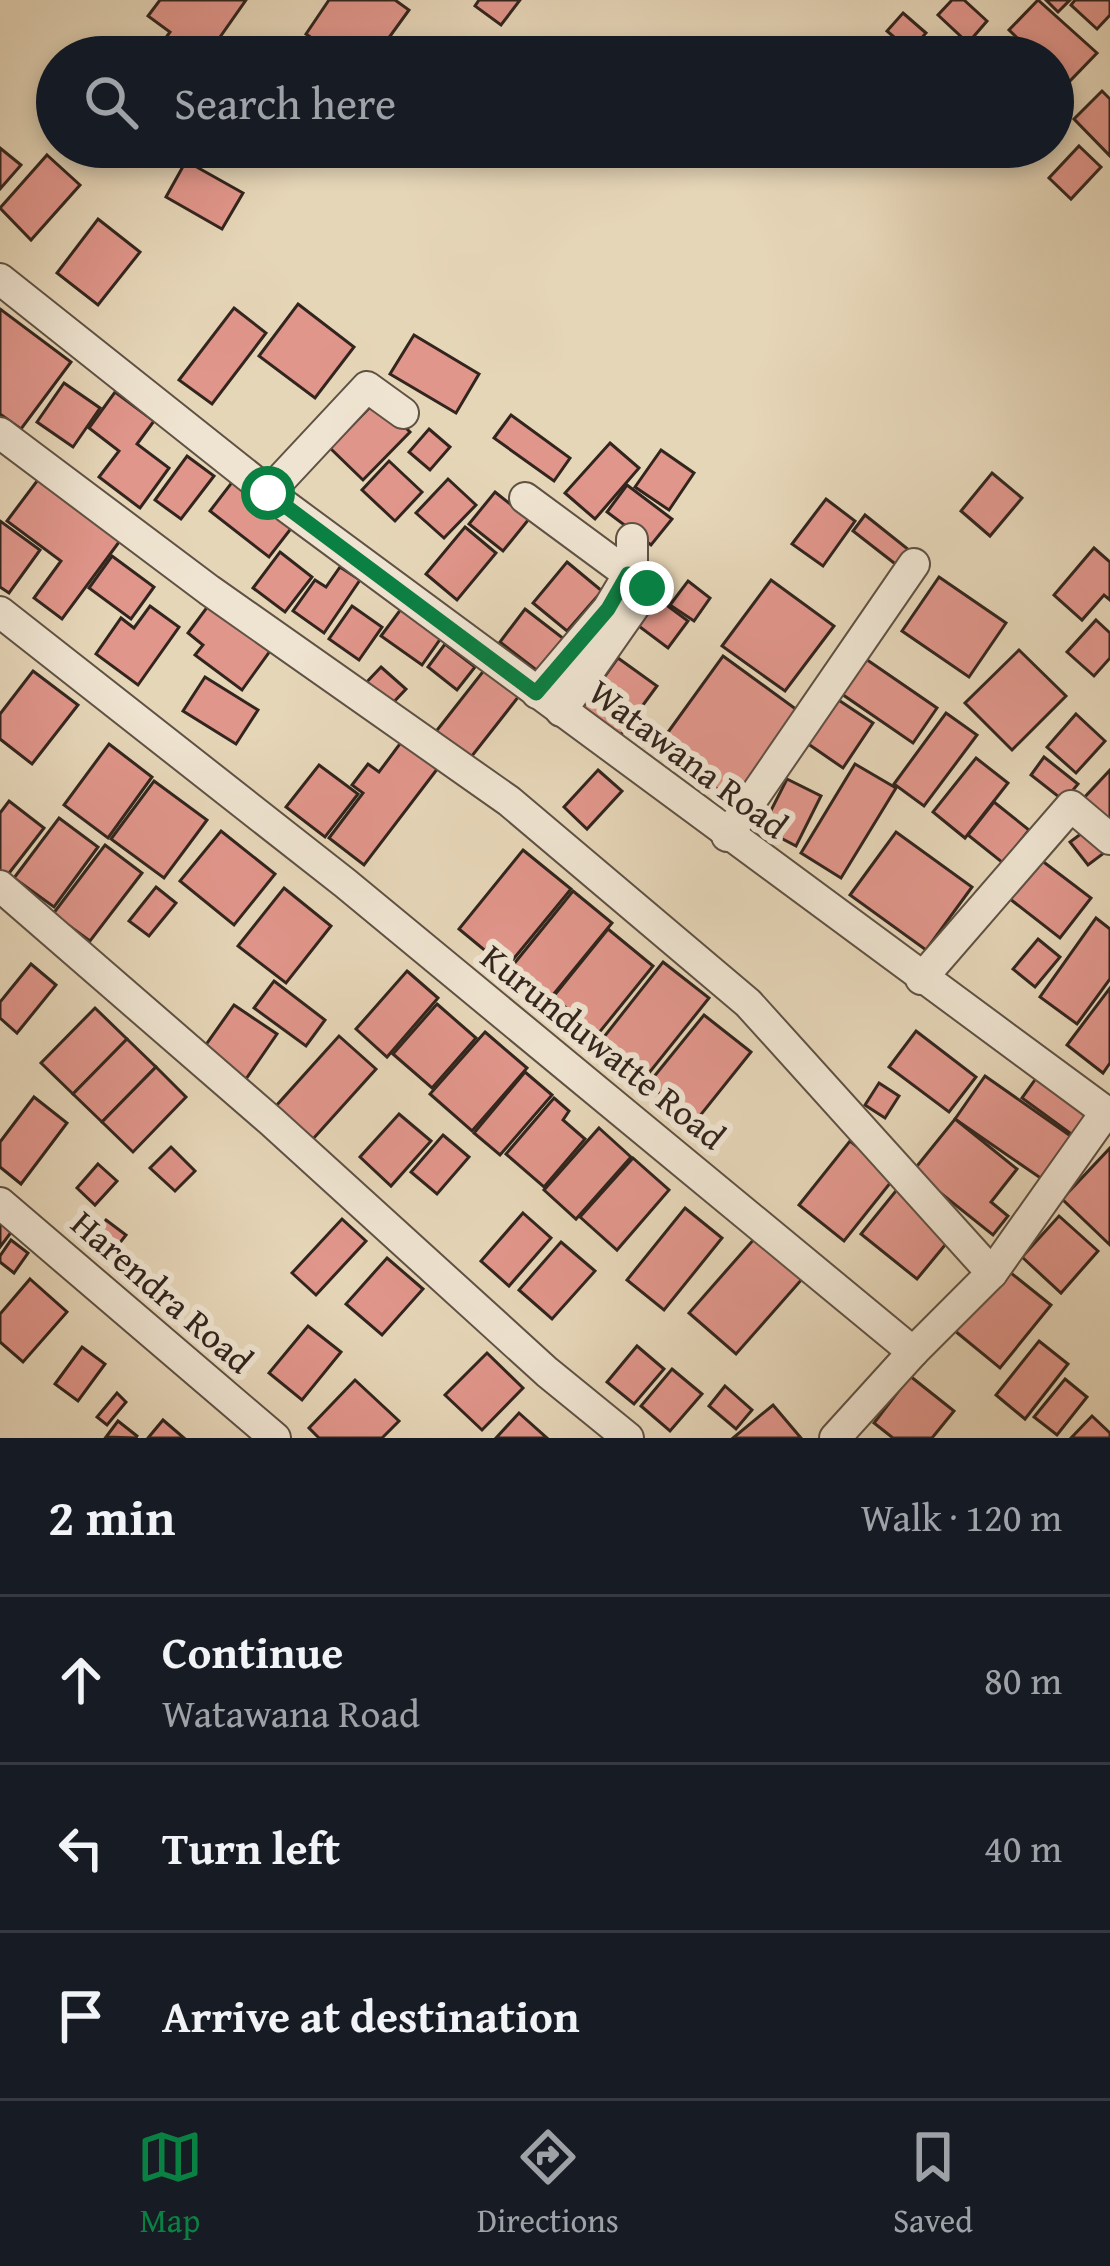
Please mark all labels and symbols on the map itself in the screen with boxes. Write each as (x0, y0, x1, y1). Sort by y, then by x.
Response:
route start (241, 466, 295, 520)
route end (620, 561, 674, 615)
street label: Watawana Road (578, 665, 800, 851)
street label: Kurunduwatte Road (470, 931, 738, 1161)
street label: Harendra Road (60, 1197, 266, 1385)

